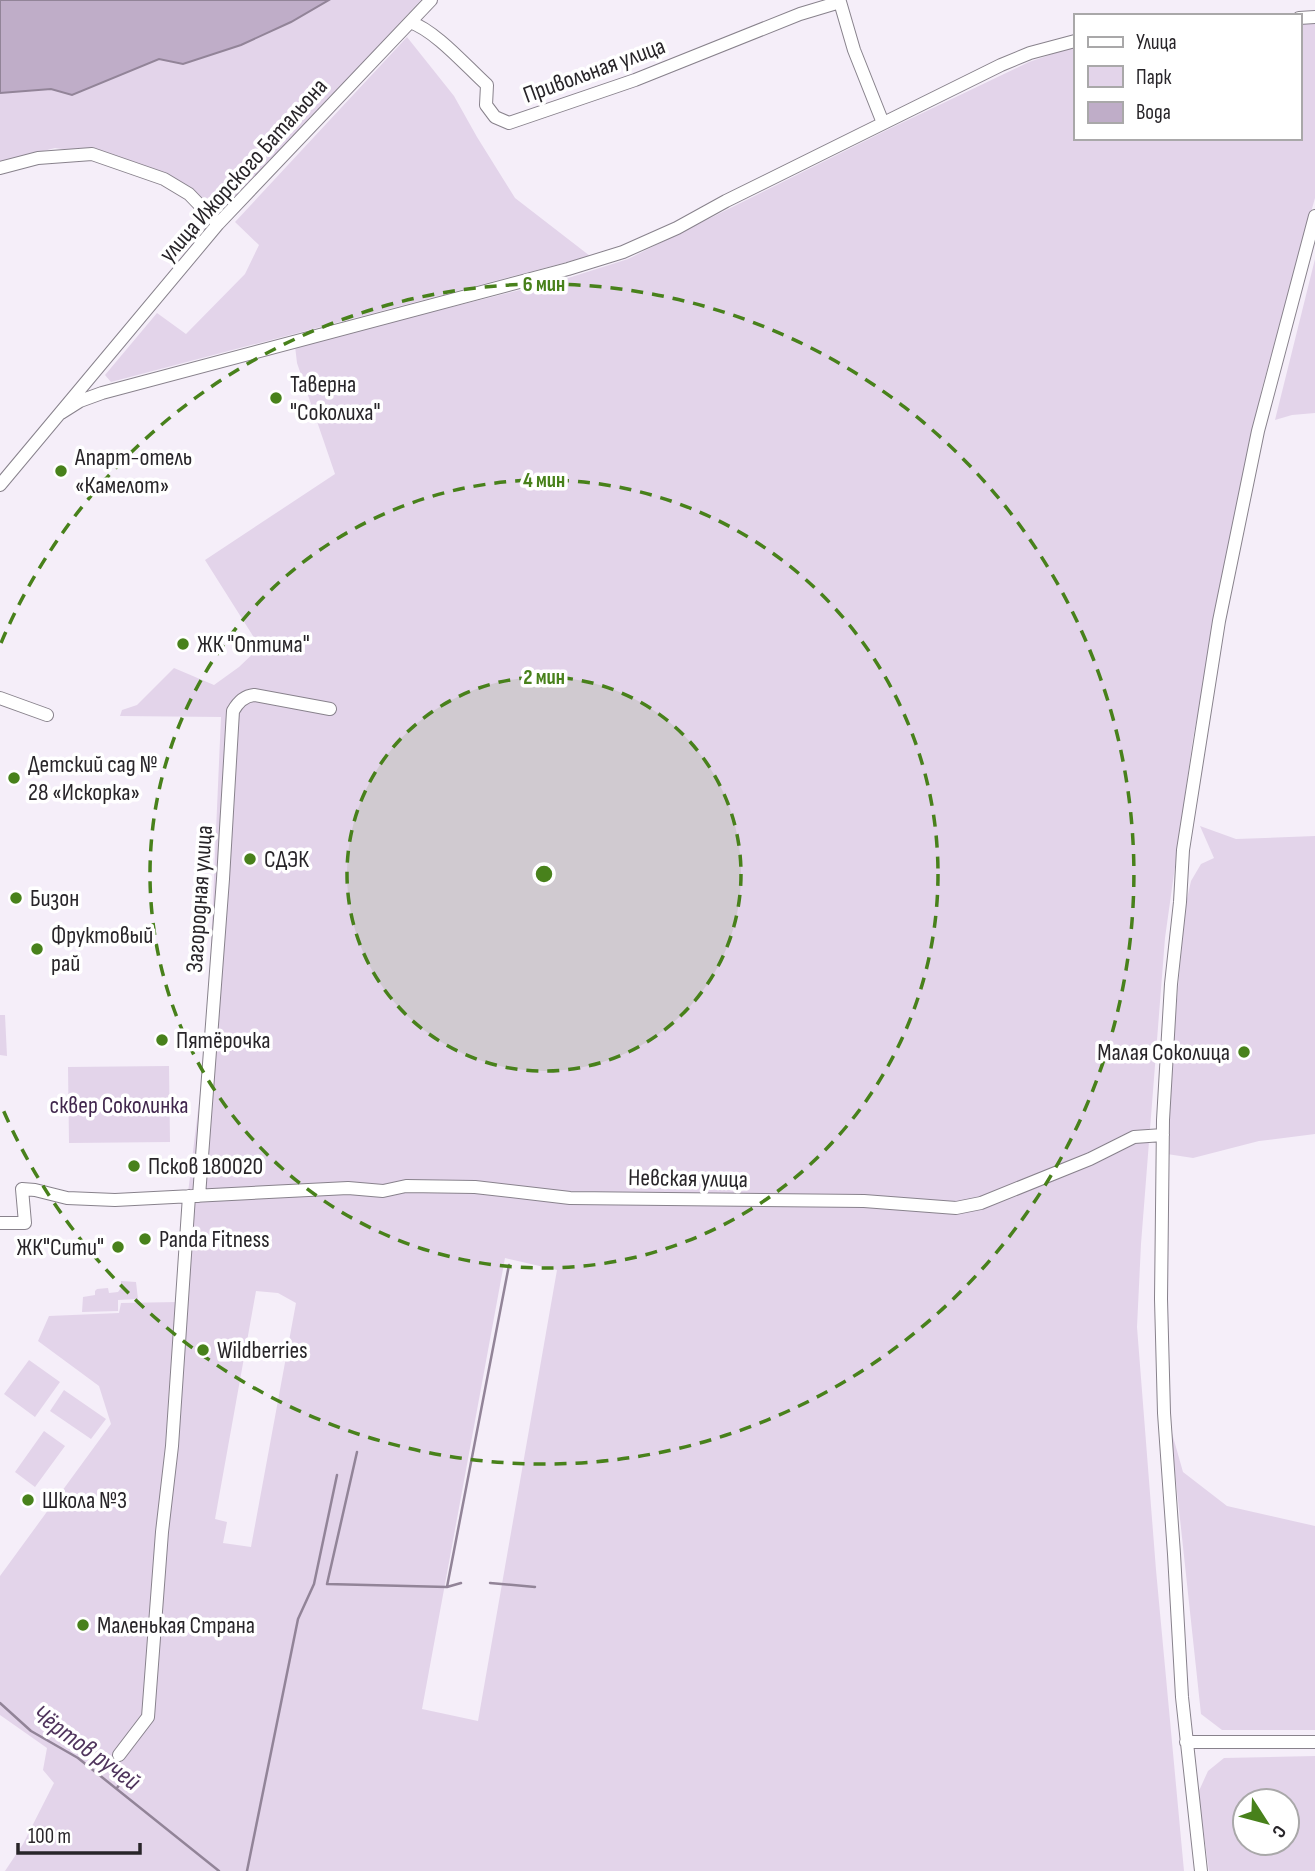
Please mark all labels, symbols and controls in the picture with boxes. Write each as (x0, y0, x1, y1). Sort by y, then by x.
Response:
legend (1074, 14, 1301, 140)
text: Улица (1136, 30, 1177, 55)
street label: Привольная улица (519, 31, 669, 110)
text: Парк (1136, 65, 1171, 90)
street label: улица Ижорского Батальона (153, 72, 334, 268)
text: Вода (1136, 100, 1171, 125)
text: 6 мин (523, 272, 565, 297)
place label: Таверна "Соколиха" (290, 370, 381, 427)
marker: Таверна "Соколиха" (268, 390, 284, 406)
place label: Апарт-отель «Камелот» (74, 443, 192, 500)
marker: Апарт-отель «Камелот» (53, 463, 69, 479)
text: 4 мин (523, 468, 565, 493)
place label: ЖК "Оптима" (197, 630, 310, 659)
marker: ЖК "Оптима" (175, 636, 191, 652)
text: 2 мин (523, 665, 565, 690)
place label: Детский сад № 28 «Искорка» (28, 750, 157, 807)
marker: Детский сад № 28 «Искорка» (6, 770, 22, 786)
street label: Загородная улица (180, 824, 219, 974)
place label: СДЭК (264, 845, 309, 874)
marker: СДЭК (242, 851, 258, 867)
centre of rings (532, 862, 556, 886)
place label: Бизон (30, 884, 79, 913)
marker: Бизон (8, 890, 24, 906)
place label: Фруктовый рай (51, 921, 153, 978)
marker: Фруктовый рай (29, 941, 45, 957)
place label: Пятёрочка (176, 1026, 270, 1055)
marker: Пятёрочка (154, 1032, 170, 1048)
place label: Малая Соколица (1097, 1038, 1230, 1067)
marker: Малая Соколица (1236, 1044, 1252, 1060)
park label: сквер Соколинка (50, 1091, 188, 1120)
place label: Псков 180020 (148, 1152, 263, 1181)
marker: Псков 180020 (126, 1158, 142, 1174)
street label: Невская улица (628, 1163, 748, 1194)
place label: Panda Fitness (159, 1225, 270, 1254)
marker: Panda Fitness (137, 1231, 153, 1247)
place label: ЖК"Сити" (17, 1233, 104, 1262)
marker: ЖК"Сити" (110, 1239, 126, 1255)
place label: Wildberries (217, 1336, 308, 1365)
marker: Wildberries (195, 1342, 211, 1358)
place label: Школа №3 (42, 1486, 127, 1515)
marker: Школа №3 (20, 1492, 36, 1508)
place label: Маленькая Страна (97, 1611, 255, 1640)
marker: Маленькая Страна (75, 1617, 91, 1633)
water label: Чёртов ручей (26, 1699, 146, 1798)
north arrow (1231, 1787, 1301, 1857)
scale bar (18, 1812, 140, 1856)
text: С (1266, 1820, 1291, 1842)
text: 100 m (28, 1824, 71, 1849)

